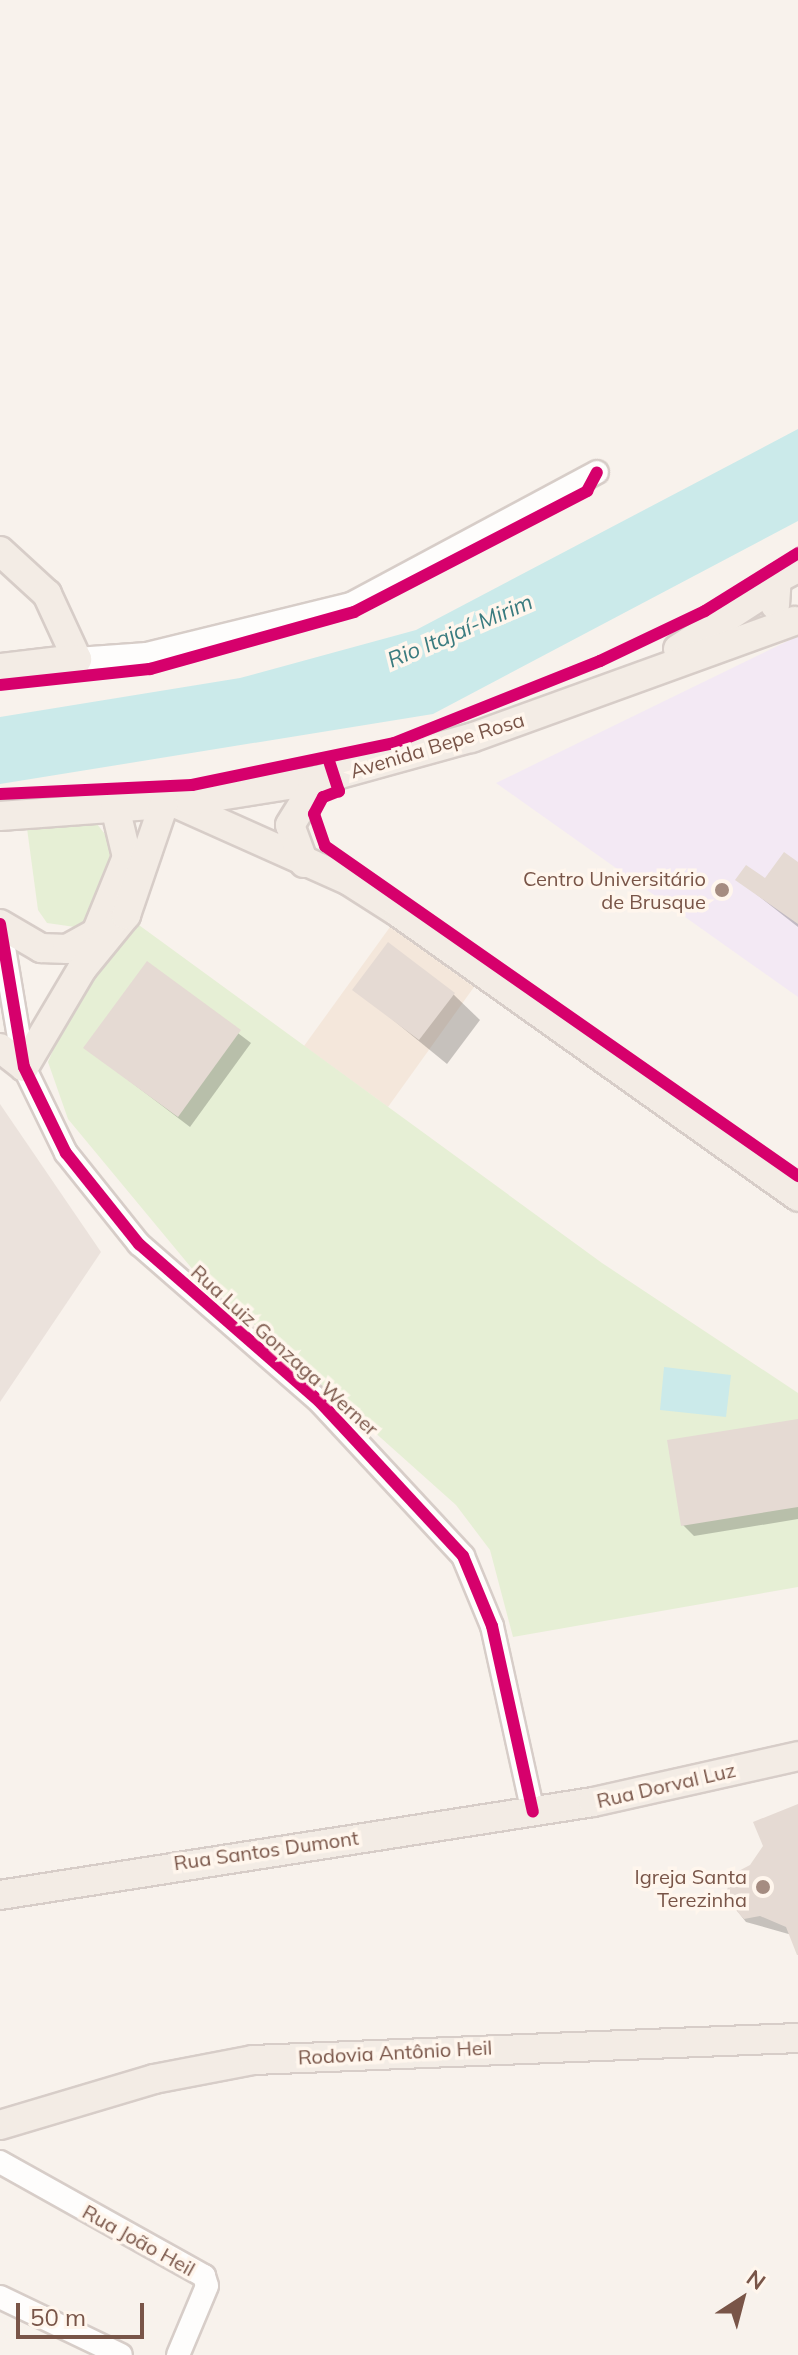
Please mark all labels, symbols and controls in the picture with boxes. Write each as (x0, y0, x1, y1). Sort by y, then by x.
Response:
water label: Rio Itajaí-Mirim (383, 589, 537, 673)
street label: Avenida Bepe Rosa (347, 707, 527, 783)
place label: Centro Universitário de Brusque (523, 866, 706, 913)
marker: Centro Universitário de Brusque (713, 881, 731, 899)
street label: Rua Luiz Gonzaga Werner (186, 1260, 384, 1440)
street label: Rua Dorval Luz (594, 1757, 738, 1813)
street label: Rua Santos Dumont (172, 1825, 360, 1875)
place label: Igreja Santa Terezinha (635, 1864, 747, 1911)
marker: Igreja Santa Terezinha (754, 1878, 772, 1896)
street label: Rodovia Antônio Heil (297, 2035, 493, 2069)
street label: Rua João Heil (79, 2199, 199, 2281)
north arrow (702, 2259, 782, 2339)
text: N (741, 2263, 771, 2296)
scale bar (20, 2287, 148, 2337)
text: 50 m (30, 2302, 86, 2332)

